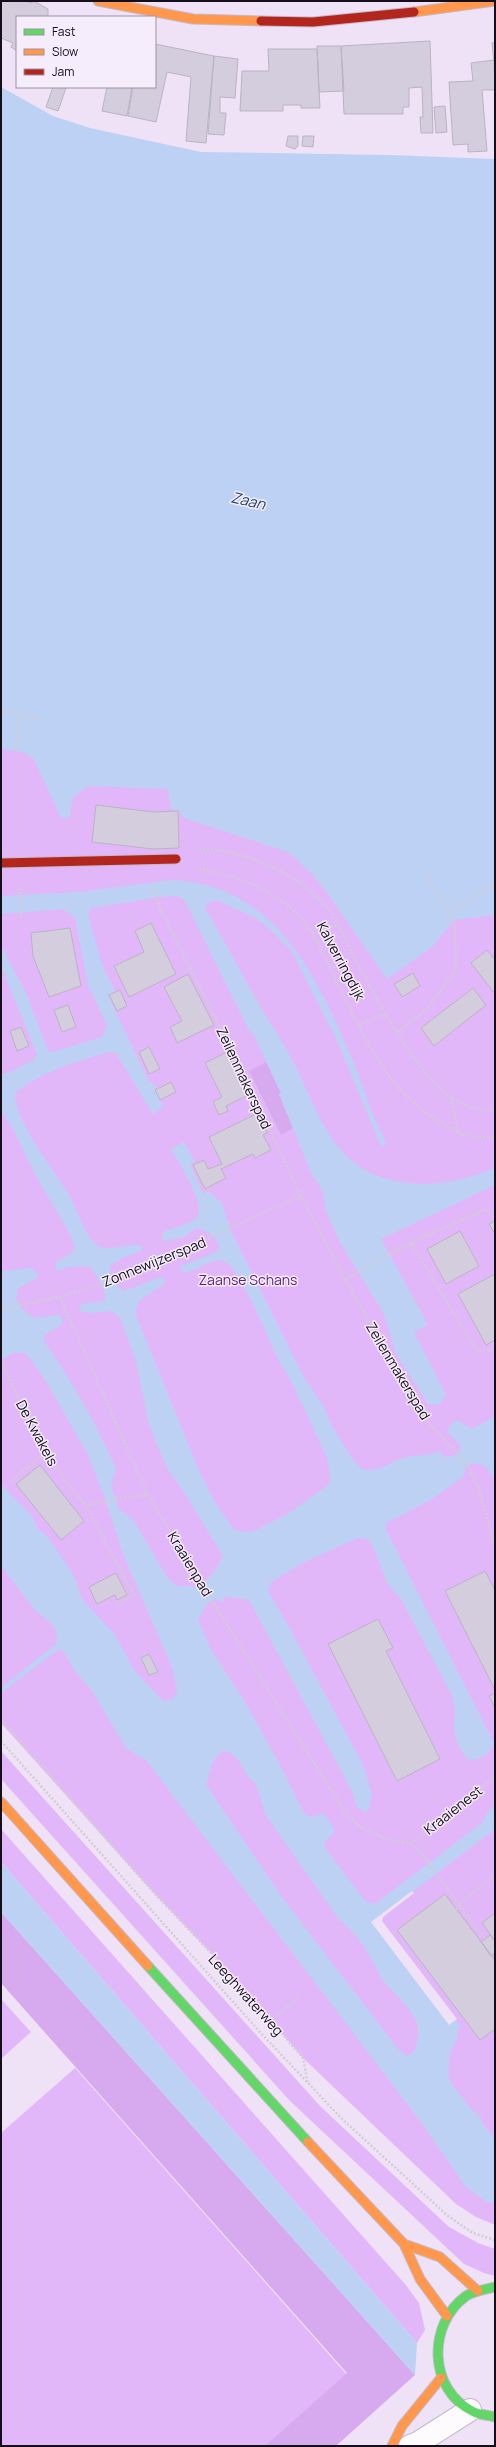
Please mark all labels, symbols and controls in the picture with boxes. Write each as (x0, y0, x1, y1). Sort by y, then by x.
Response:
legend (16, 16, 156, 88)
text: Fast (52, 23, 76, 40)
text: Slow (52, 43, 78, 60)
text: Jam (52, 63, 74, 80)
water label: Zaan (229, 486, 268, 515)
street label: Kalverringdijk (313, 918, 371, 1004)
street label: Zeilenmakerspad (212, 1024, 276, 1132)
street label: Zonnewijzerspad (99, 1232, 209, 1291)
park label: Zaanse Schans (199, 1270, 297, 1289)
street label: Zeilenmakerspad (362, 1318, 435, 1423)
street label: De Kwakels (12, 1396, 63, 1469)
street label: Kraaienpad (164, 1528, 217, 1600)
street label: Kraaienest (420, 1781, 486, 1838)
street label: Leeghwaterweg (205, 1950, 288, 2040)

